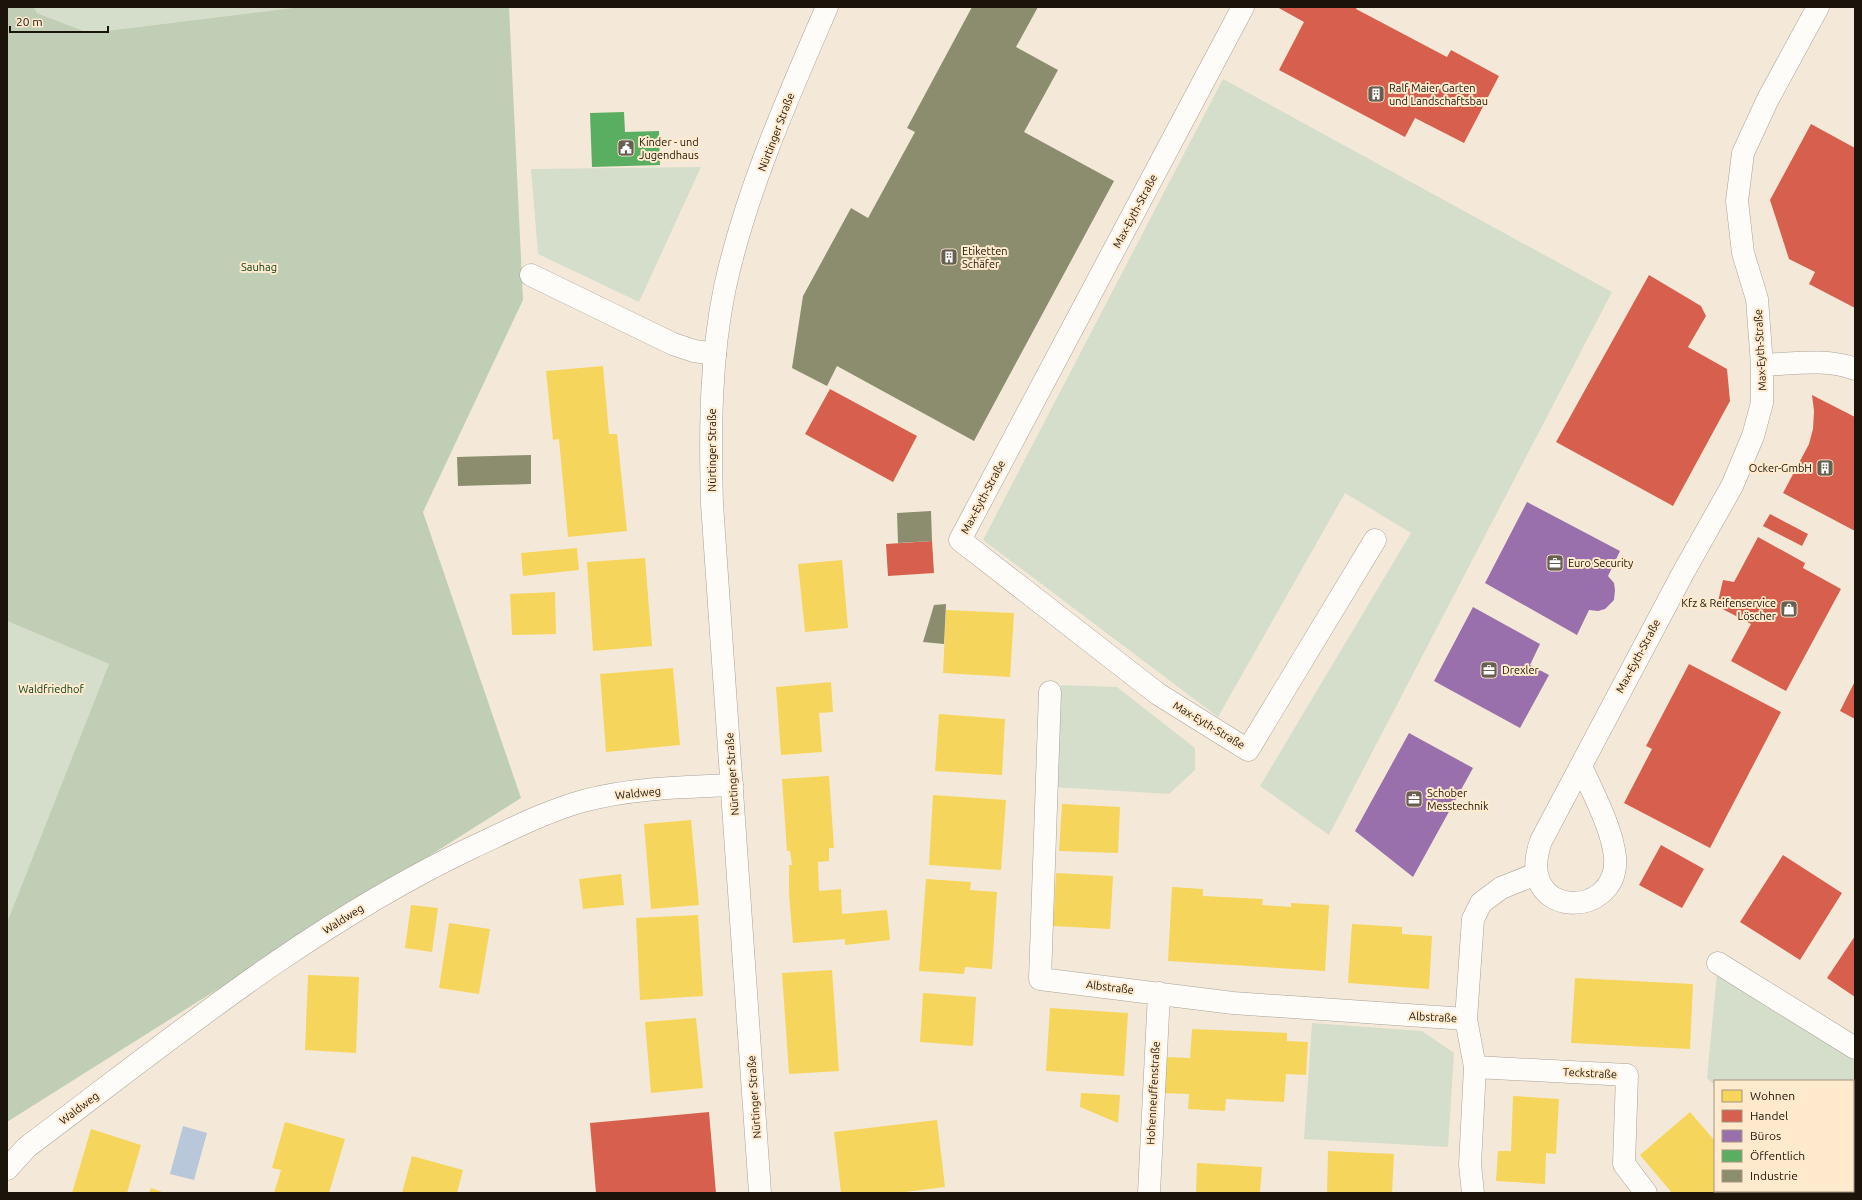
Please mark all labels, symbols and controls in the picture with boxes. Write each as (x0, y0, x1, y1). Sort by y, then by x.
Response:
scale bar (10, 8, 108, 34)
text: 20 m (16, 15, 43, 28)
place label: Ralf Maier Garten und Landschaftsbau (1389, 82, 1488, 107)
building icon: Ralf Maier Garten und Landschaftsbau (1366, 84, 1386, 104)
street label: Nürtinger Straße (755, 91, 797, 173)
place label: Kinder - und Jugendhaus (639, 136, 699, 161)
public building icon: Kinder - und Jugendhaus (616, 138, 636, 158)
street label: Max-Eyth-Straße (1111, 172, 1159, 250)
place label: Etiketten Schäfer (962, 245, 1008, 270)
building icon: Etiketten Schäfer (939, 247, 959, 267)
park label: Sauhag (241, 261, 277, 273)
street label: Max-Eyth-Straße (1752, 309, 1768, 391)
street label: Nürtinger Straße (706, 408, 718, 492)
street label: Max-Eyth-Straße (959, 458, 1007, 536)
building icon: Ocker-GmbH (1815, 458, 1835, 478)
place label: Ocker-GmbH (1749, 462, 1812, 474)
office icon: Euro Security (1545, 553, 1565, 573)
place label: Euro Security (1568, 557, 1634, 569)
place label: Kfz & Reifenservice Löscher (1681, 597, 1777, 622)
shop icon: Kfz & Reifenservice Löscher (1779, 599, 1799, 619)
street label: Max-Eyth-Straße (1614, 617, 1662, 695)
office icon: Drexler (1479, 660, 1499, 680)
place label: Drexler (1502, 664, 1540, 676)
park label: Waldfriedhof (18, 683, 84, 695)
street label: Max-Eyth-Straße (1171, 699, 1247, 751)
street label: Nürtinger Straße (723, 732, 741, 816)
street label: Waldweg (615, 785, 661, 801)
place label: Schober Messtechnik (1427, 787, 1489, 812)
office icon: Schober Messtechnik (1404, 789, 1424, 809)
street label: Waldweg (320, 902, 366, 936)
street label: Albstraße (1085, 978, 1135, 996)
street label: Albstraße (1409, 1010, 1457, 1024)
street label: Hohenneuffenstraße (1144, 1041, 1162, 1145)
street label: Nürtinger Straße (745, 1055, 763, 1139)
street label: Teckstraße (1563, 1066, 1617, 1080)
legend (1714, 1080, 1854, 1192)
street label: Waldweg (57, 1089, 101, 1127)
text: Wohnen (1750, 1089, 1795, 1102)
text: Handel (1750, 1109, 1788, 1122)
text: Büros (1750, 1129, 1781, 1142)
text: Öffentlich (1750, 1149, 1805, 1162)
text: Industrie (1750, 1169, 1798, 1182)

